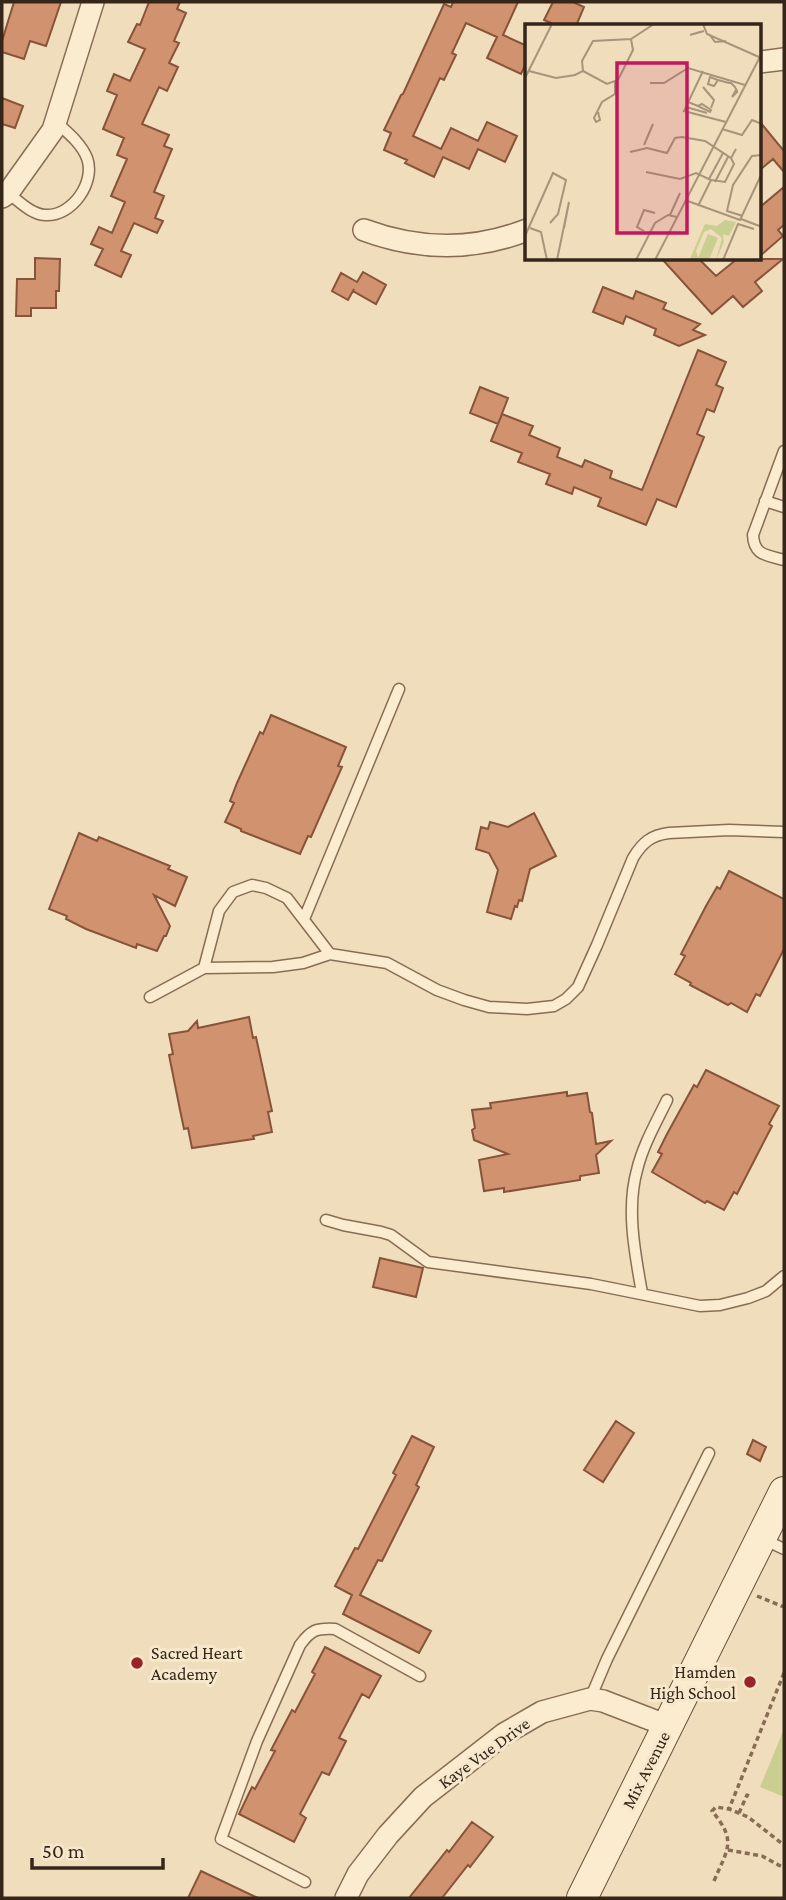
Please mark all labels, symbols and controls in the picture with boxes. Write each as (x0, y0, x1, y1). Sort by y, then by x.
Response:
inset map (525, 24, 762, 261)
place label: Sacred Heart Academy (151, 1643, 243, 1684)
marker: Sacred Heart Academy (129, 1655, 145, 1671)
place label: Hamden High School (650, 1662, 736, 1703)
marker: Hamden High School (742, 1674, 758, 1690)
street label: Kaye Vue Drive (435, 1713, 534, 1793)
street label: Mix Avenue (618, 1728, 674, 1812)
scale bar (32, 1826, 163, 1870)
text: 50 m (42, 1839, 85, 1863)

